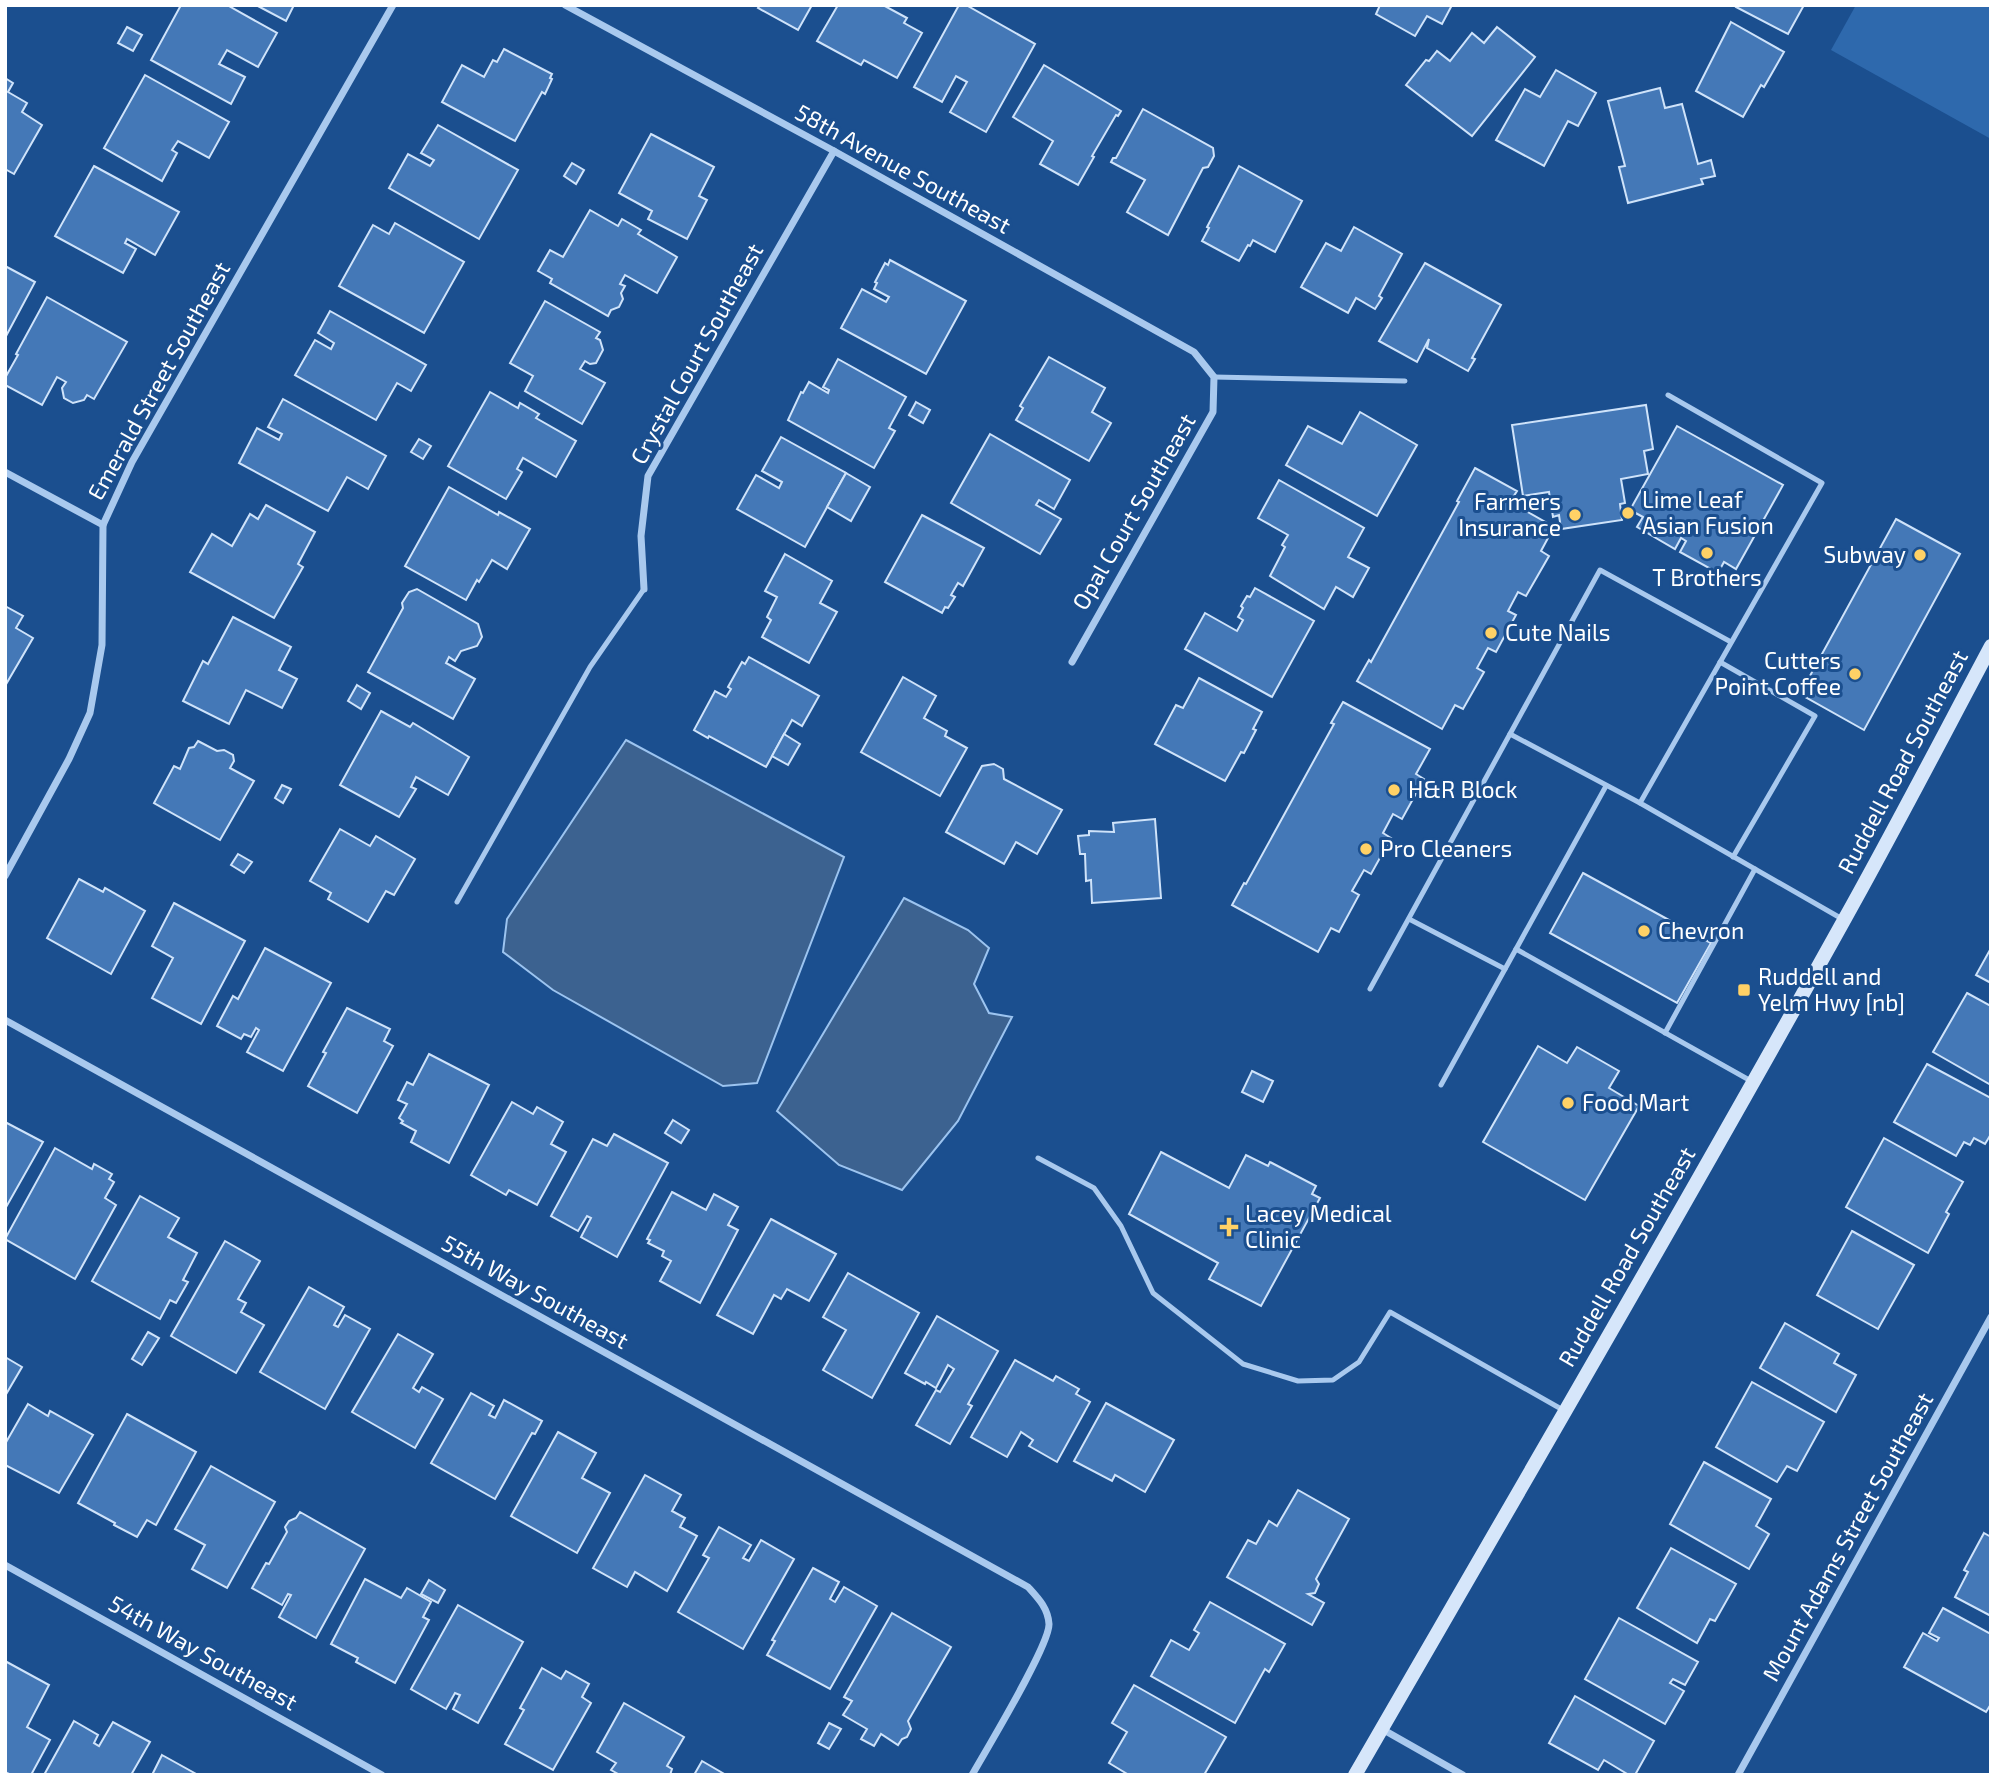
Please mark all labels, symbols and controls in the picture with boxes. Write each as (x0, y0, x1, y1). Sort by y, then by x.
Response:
street label: 58th Avenue Southeast (791, 97, 1016, 239)
street label: Crystal Court Southeast (624, 238, 769, 469)
street label: Emerald Street Southeast (81, 256, 235, 505)
street label: Opal Court Southeast (1066, 408, 1201, 615)
place label: Lime Leaf Asian Fusion (1642, 485, 1774, 539)
place label: Farmers Insurance (1458, 487, 1561, 541)
marker: Lime Leaf Asian Fusion (1620, 505, 1636, 521)
marker: Farmers Insurance (1567, 507, 1583, 523)
place label: Subway (1823, 540, 1906, 568)
marker: T Brothers (1699, 545, 1715, 561)
marker: Subway (1912, 547, 1928, 563)
place label: T Brothers (1652, 563, 1762, 591)
place label: Cute Nails (1505, 618, 1611, 646)
marker: Cute Nails (1483, 625, 1499, 641)
street label: Ruddell Road Southeast (1831, 645, 1973, 878)
place label: Cutters Point Coffee (1715, 646, 1841, 700)
marker: Cutters Point Coffee (1847, 666, 1863, 682)
place label: H&R Block (1408, 775, 1518, 803)
marker: H&R Block (1386, 782, 1402, 798)
place label: Pro Cleaners (1380, 834, 1512, 862)
marker: Pro Cleaners (1358, 841, 1374, 857)
place label: Chevron (1658, 916, 1744, 944)
marker: Chevron (1636, 923, 1652, 939)
place label: Ruddell and Yelm Hwy [nb] (1758, 962, 1905, 1016)
marker: Ruddell and Yelm Hwy [nb] (1736, 982, 1752, 998)
place label: Food Mart (1582, 1088, 1689, 1116)
marker: Food Mart (1560, 1095, 1576, 1111)
street label: Ruddell Road Southeast (1552, 1141, 1701, 1371)
place label: Lacey Medical Clinic (1245, 1199, 1392, 1253)
marker: Lacey Medical Clinic (1219, 1217, 1239, 1237)
street label: 55th Way Southeast (437, 1228, 634, 1354)
street label: Mount Adams Street Southeast (1756, 1387, 1938, 1686)
street label: 54th Way Southeast (104, 1589, 303, 1716)

